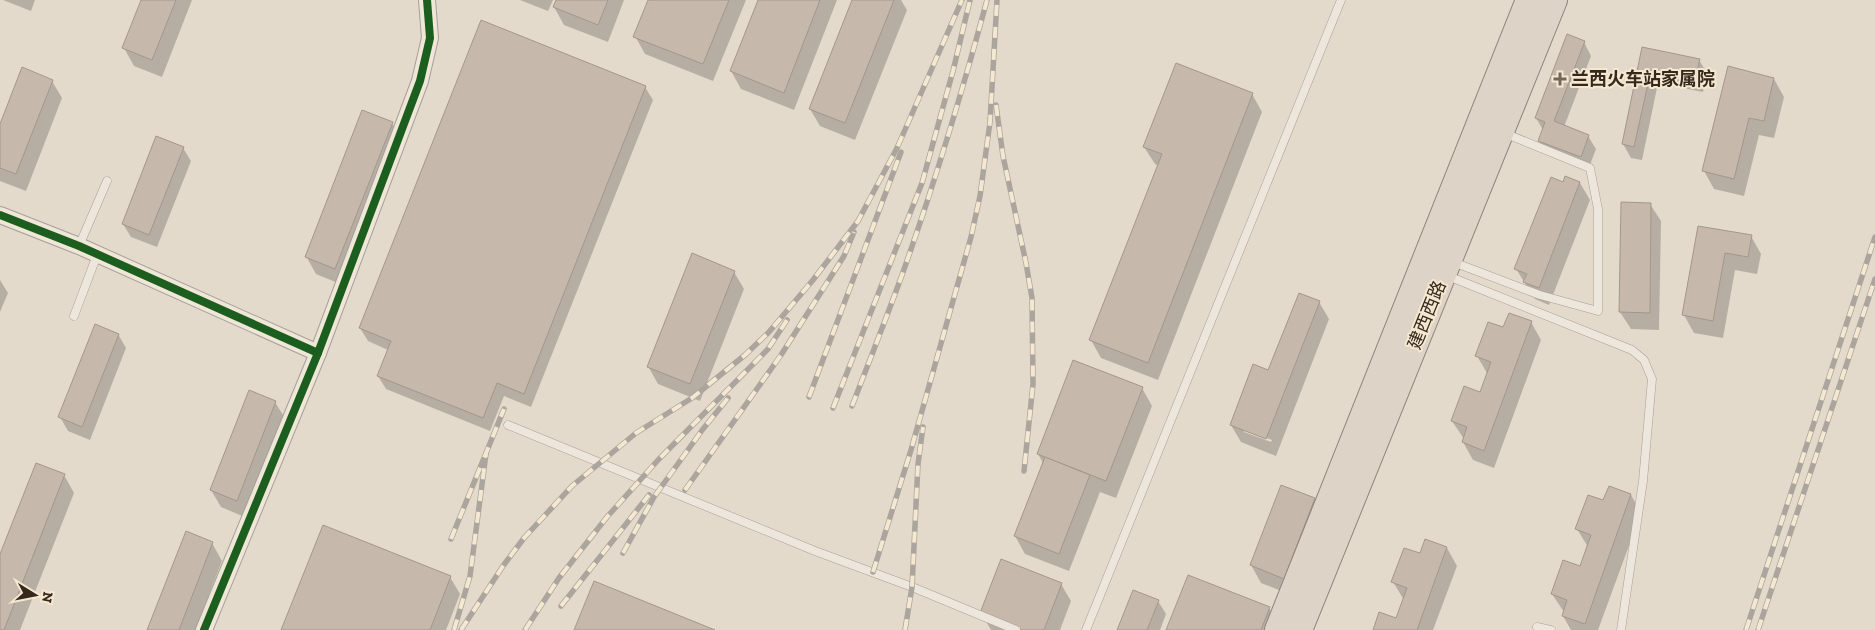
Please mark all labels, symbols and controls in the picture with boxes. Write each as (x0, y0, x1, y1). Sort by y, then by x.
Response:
place label: 兰西火车站家属院 (1571, 68, 1715, 90)
marker: 兰西火车站家属院 (1553, 72, 1567, 86)
street label: 建西西路 (1403, 278, 1451, 352)
north arrow (10, 570, 60, 620)
text: N (38, 590, 57, 604)

